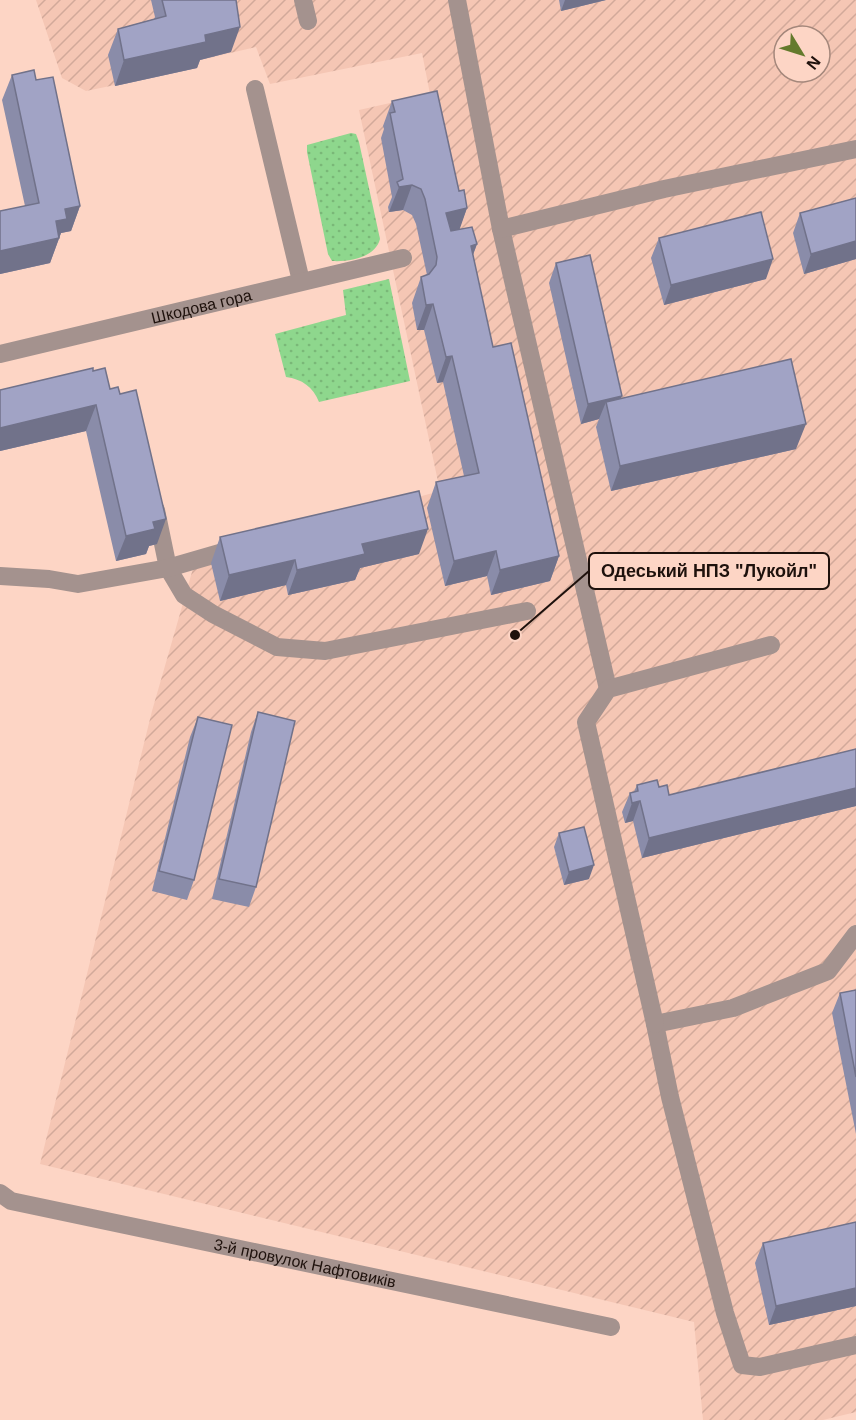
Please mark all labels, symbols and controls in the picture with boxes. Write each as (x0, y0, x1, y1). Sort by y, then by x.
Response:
north arrow (772, 24, 832, 84)
text: N (803, 53, 824, 73)
street label: Шкодова гора (150, 286, 253, 327)
callout: Одеський НПЗ "Лукойл" (589, 553, 829, 589)
text: Одеський НПЗ "Лукойл" (601, 561, 817, 581)
street label: 3-й провулок Нафтовиків (212, 1236, 397, 1291)

